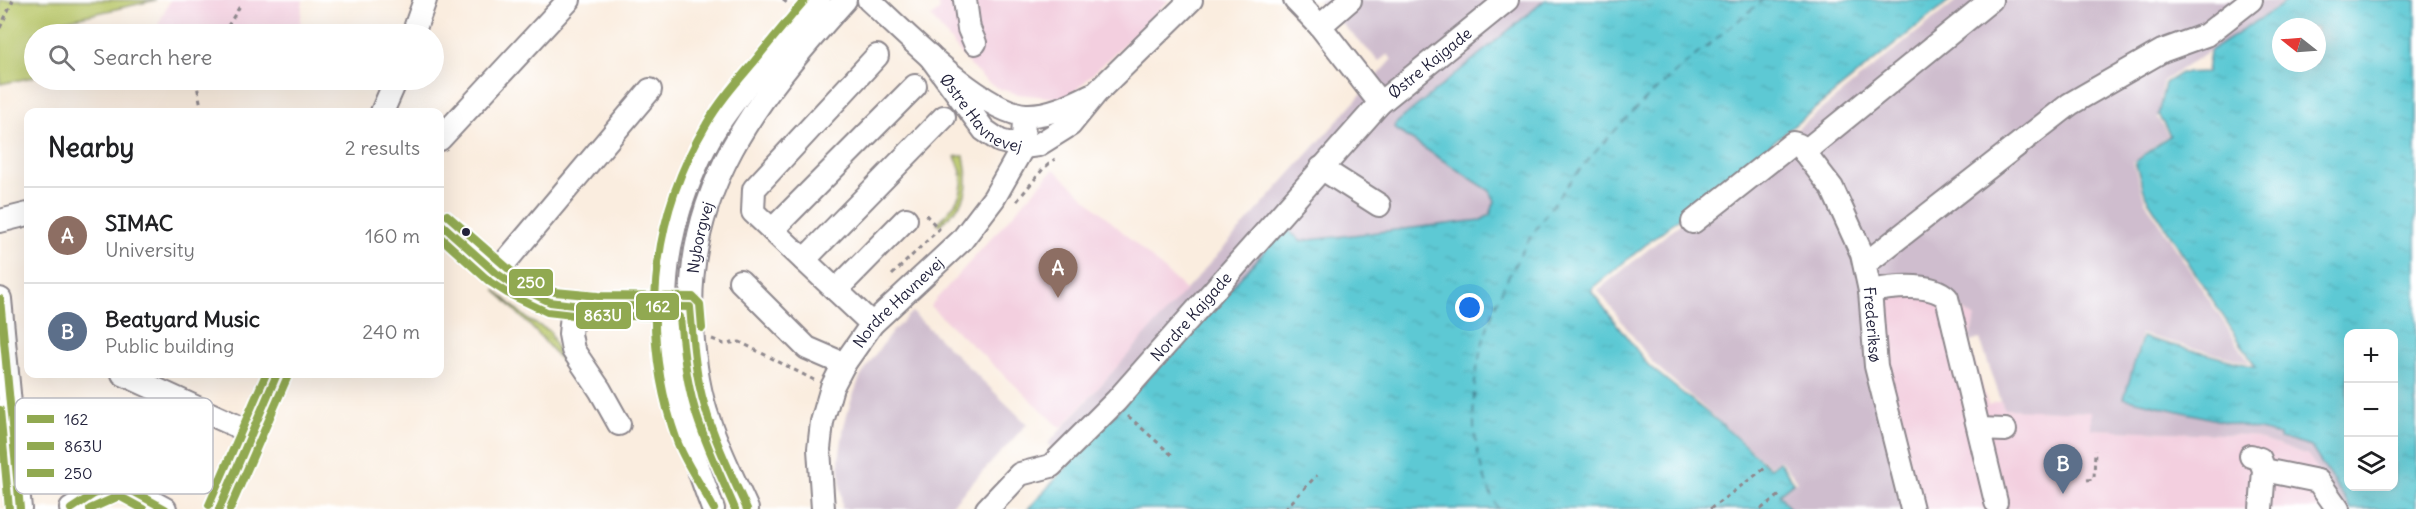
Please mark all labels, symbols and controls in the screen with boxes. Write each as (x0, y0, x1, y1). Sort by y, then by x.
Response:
north arrow (2272, 18, 2326, 72)
street label: Østre Kajgade (1384, 23, 1475, 103)
search box (24, 24, 444, 90)
icon: search (45, 41, 78, 74)
text: Search here (93, 43, 212, 71)
street label: Østre Havnevej (936, 69, 1024, 156)
text: Nearby (48, 131, 134, 164)
text: 2 results (345, 135, 420, 160)
street label: Nyborgvej (683, 199, 718, 274)
text: SIMAC (105, 209, 173, 237)
text: A (61, 223, 74, 248)
text: 160 m (365, 223, 420, 248)
unlabelled marker (460, 226, 472, 238)
text: University (105, 237, 195, 262)
pin: A (1038, 248, 1078, 298)
street label: Nordre Havnevej (848, 253, 947, 352)
line badge: 250 (508, 268, 554, 297)
street label: Nordre Kajgade (1146, 268, 1236, 365)
text: 250 (517, 272, 545, 292)
street label: Frederiksø (1860, 286, 1886, 363)
line badge: 162 (635, 292, 680, 321)
your location (1455, 293, 1484, 322)
text: 162 (646, 296, 670, 316)
line badge: 863U (575, 301, 632, 330)
text: Beatyard Music (105, 305, 260, 333)
text: 863U (584, 305, 622, 325)
text: B (61, 319, 74, 344)
text: 240 m (362, 319, 420, 344)
map controls (2344, 329, 2398, 491)
button: + (2344, 329, 2398, 383)
text: Public building (105, 333, 234, 358)
button: − (2344, 383, 2398, 437)
legend (15, 398, 213, 494)
text: 162 (64, 409, 89, 429)
text: 863U (64, 436, 102, 456)
button: layers (2344, 437, 2398, 491)
pin: B (2044, 444, 2082, 494)
text: 250 (64, 463, 93, 483)

